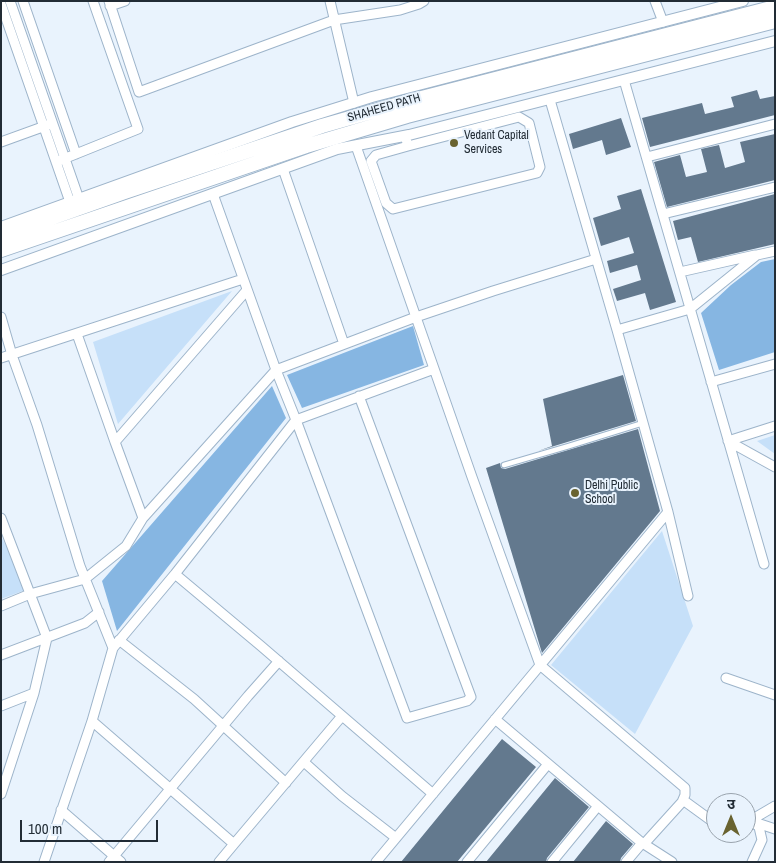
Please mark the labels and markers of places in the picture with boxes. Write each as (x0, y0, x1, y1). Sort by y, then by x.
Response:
place label: Vedant Capital Services (464, 129, 529, 157)
marker: Vedant Capital Services (448, 137, 460, 149)
place label: Delhi Public School (585, 479, 638, 507)
marker: Delhi Public School (569, 487, 581, 499)

